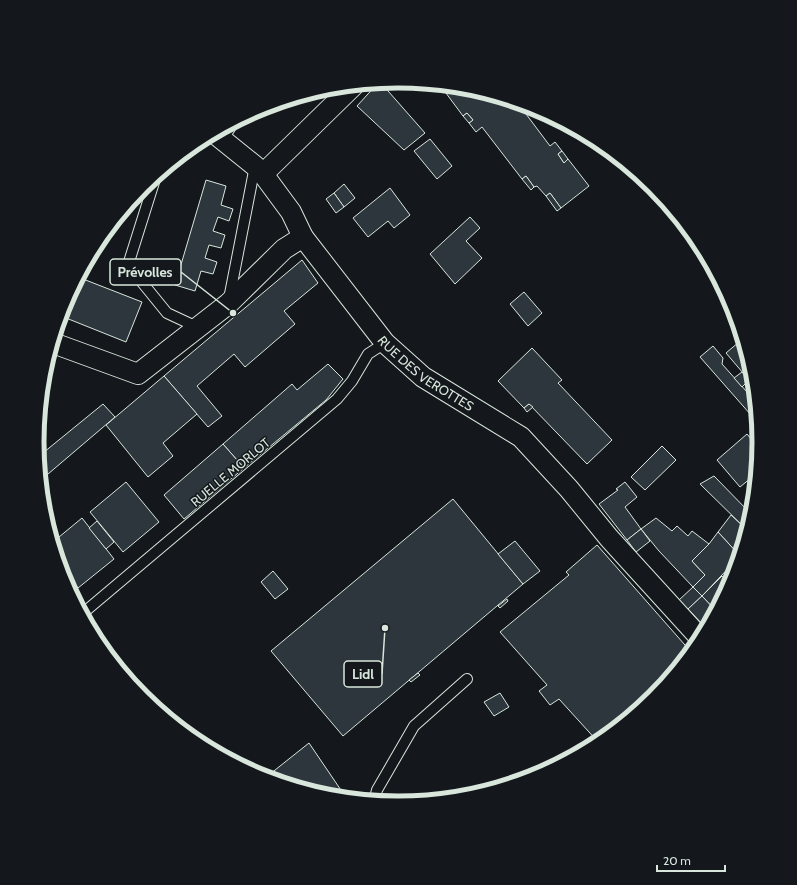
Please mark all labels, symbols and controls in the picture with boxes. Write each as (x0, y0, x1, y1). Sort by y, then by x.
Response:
callout: Prévolles (110, 259, 181, 285)
text: Prévolles (117, 263, 173, 281)
street label: RUE DES VEROTTES (374, 333, 477, 414)
street label: RUELLE MORLOT (187, 434, 273, 510)
callout: Lidl (344, 661, 382, 687)
text: Lidl (352, 665, 374, 683)
scale bar (657, 847, 725, 873)
text: 20 m (663, 853, 691, 868)

